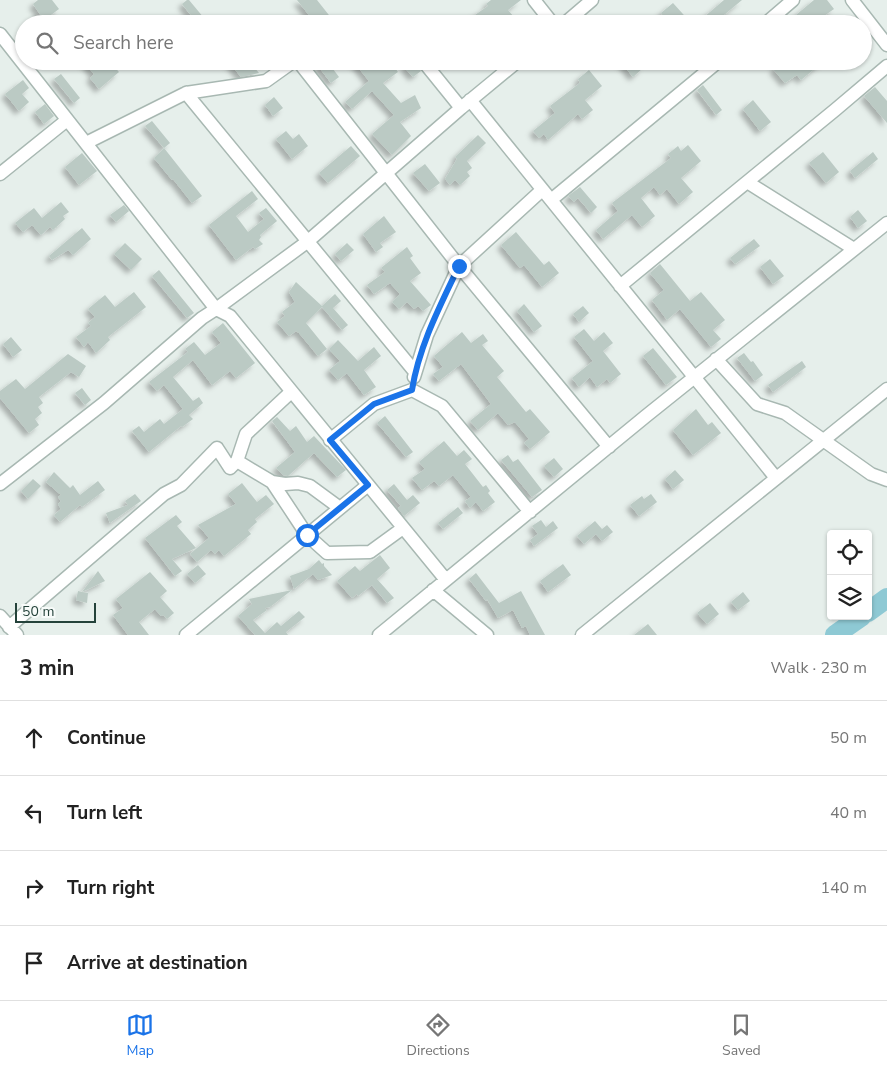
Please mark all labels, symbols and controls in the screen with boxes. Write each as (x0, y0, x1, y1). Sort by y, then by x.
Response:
search box (15, 15, 872, 70)
icon: search (33, 29, 61, 57)
text: Search here (73, 30, 174, 56)
route end (448, 255, 471, 278)
route start (296, 524, 319, 547)
map controls (827, 530, 872, 620)
button: locate (827, 530, 872, 575)
button: layers (827, 575, 872, 620)
scale bar (15, 600, 96, 623)
text: 50 m (22, 602, 54, 621)
text: 3 min (20, 654, 74, 682)
text: Walk · 230 m (771, 657, 867, 679)
icon: ahead (20, 724, 48, 752)
text: Continue (67, 725, 146, 751)
text: 50 m (830, 727, 867, 749)
icon: left (20, 799, 48, 827)
text: Turn left (67, 800, 142, 826)
text: 40 m (830, 802, 867, 824)
icon: right (20, 874, 48, 902)
text: Turn right (67, 875, 154, 901)
text: 140 m (820, 877, 867, 899)
icon: arrive (20, 949, 48, 977)
text: Arrive at destination (67, 950, 248, 976)
tab: Map (126, 1011, 154, 1060)
tab: Directions (407, 1011, 470, 1060)
tab: Saved (722, 1011, 761, 1060)

